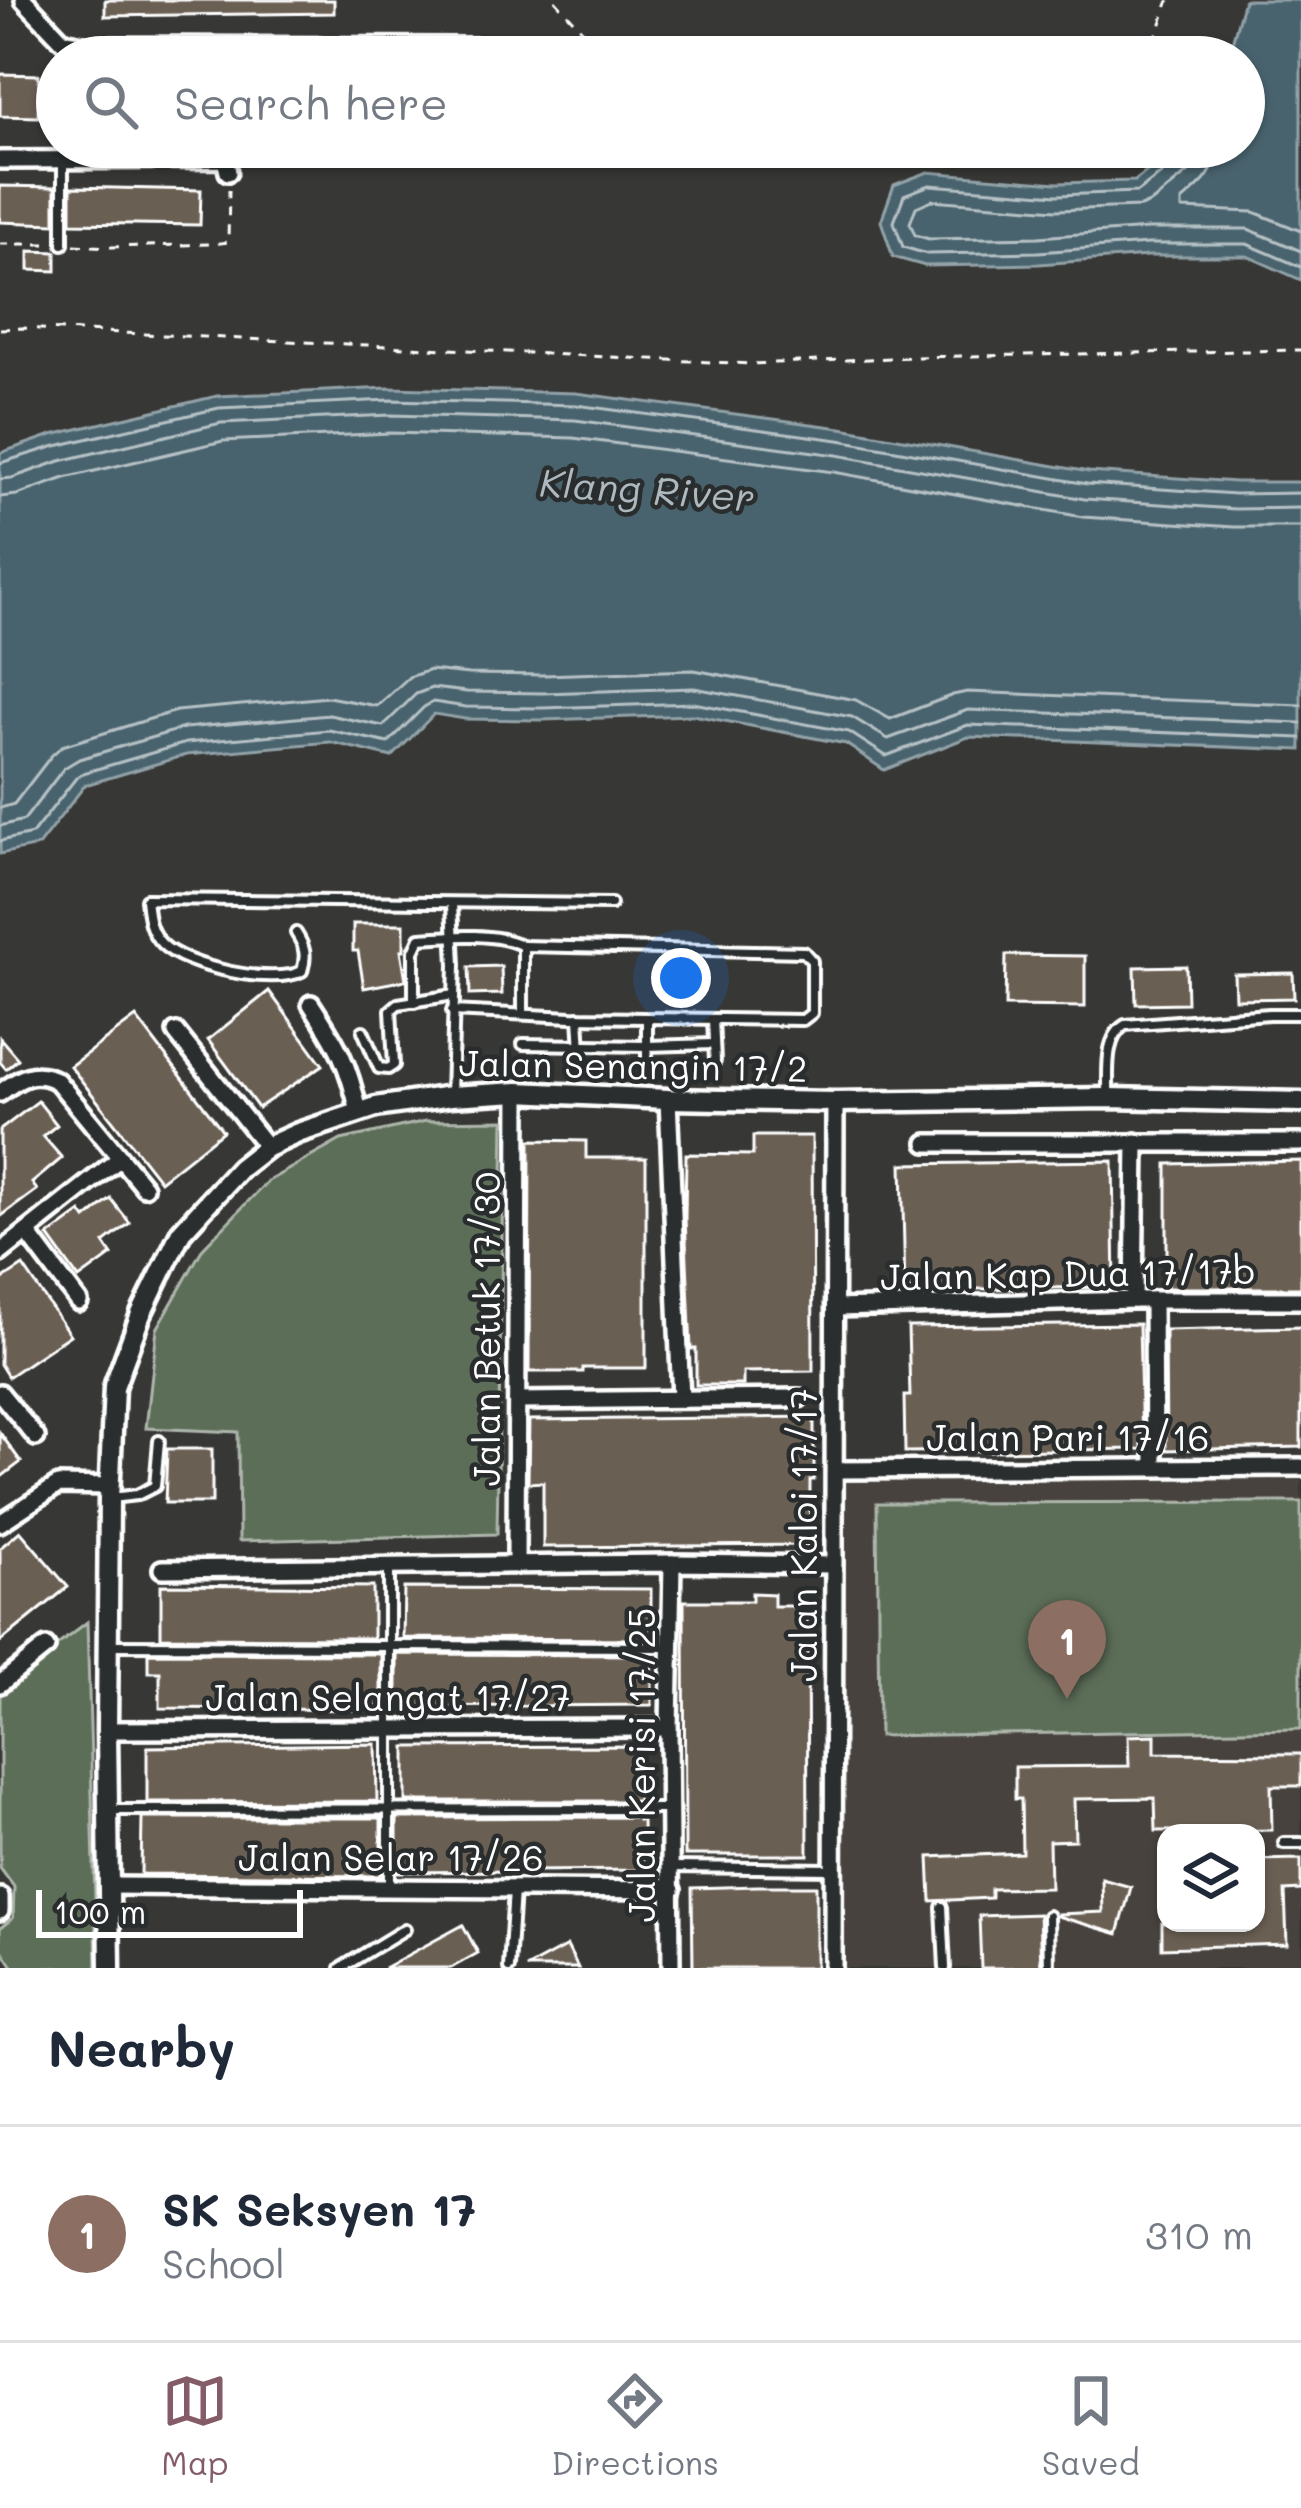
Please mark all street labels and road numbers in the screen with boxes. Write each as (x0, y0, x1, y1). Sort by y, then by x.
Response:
street label: Jalan Senangin 17/2 (458, 1038, 808, 1091)
street label: Jalan Betuk 17/30 (462, 1172, 509, 1486)
street label: Jalan Kap Dua 17/17b (880, 1246, 1256, 1299)
street label: Jalan Kaloi 17/17 (779, 1388, 826, 1682)
street label: Jalan Pari 17/16 (927, 1413, 1210, 1460)
street label: Jalan Kerisi 17/25 (617, 1608, 664, 1922)
street label: Jalan Selangat 17/27 (206, 1673, 570, 1720)
street label: Jalan Selar 17/26 (238, 1833, 544, 1880)

